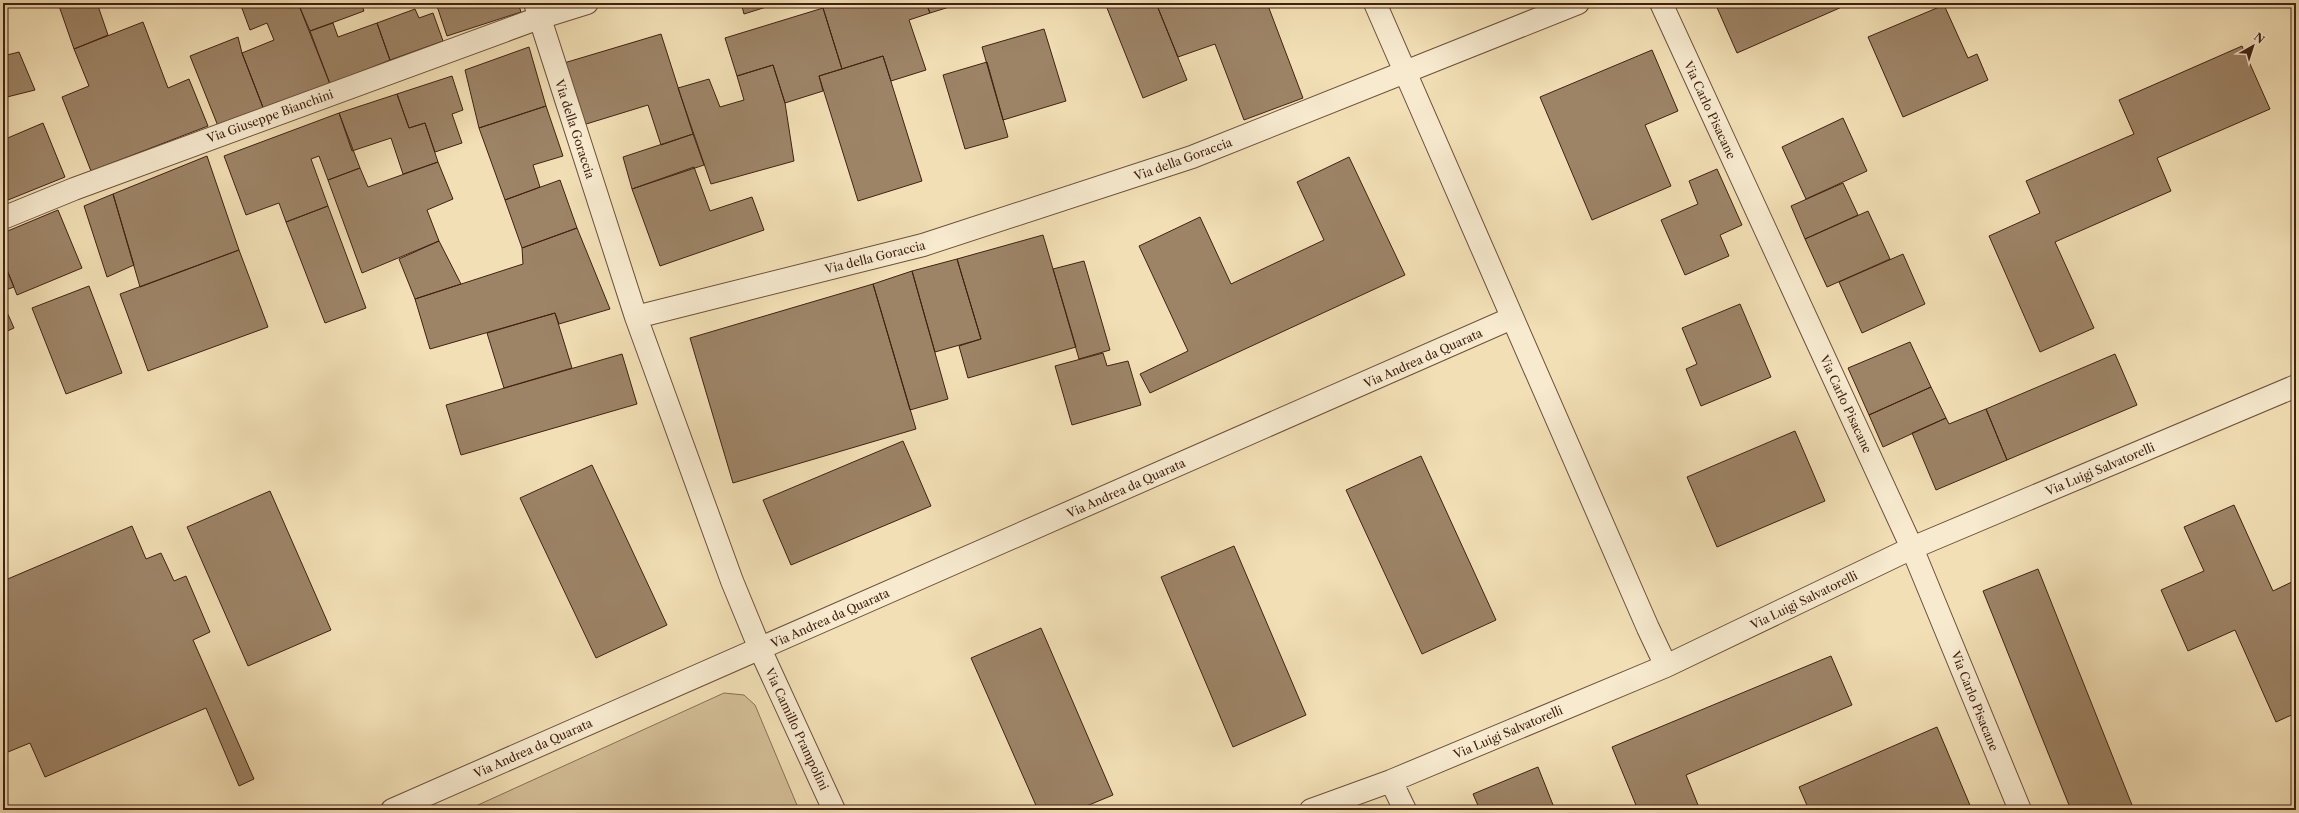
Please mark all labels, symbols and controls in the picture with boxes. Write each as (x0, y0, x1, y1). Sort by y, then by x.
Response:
north arrow (2233, 26, 2273, 66)
text: N (2251, 30, 2268, 47)
street label: Via Carlo Pisacane (1680, 58, 1739, 162)
street label: Via della Goraccia (552, 77, 598, 181)
street label: Via Giuseppe Bianchini (204, 86, 336, 146)
street label: Via della Goraccia (1131, 134, 1235, 184)
street label: Via della Goraccia (822, 237, 928, 277)
street label: Via Andrea da Quarata (1360, 325, 1485, 391)
street label: Via Carlo Pisacane (1816, 352, 1875, 456)
street label: Via Luigi Salvatorelli (2042, 439, 2157, 499)
street label: Via Andrea da Quarata (1063, 455, 1188, 521)
street label: Via Luigi Salvatorelli (1747, 567, 1860, 633)
street label: Via Andrea da Quarata (767, 585, 892, 651)
street label: Via Carlo Pisacane (1948, 648, 2002, 753)
street label: Via Camillo Prampolini (762, 664, 832, 793)
street label: Via Luigi Salvatorelli (1450, 702, 1565, 762)
street label: Via Andrea da Quarata (470, 715, 595, 781)

